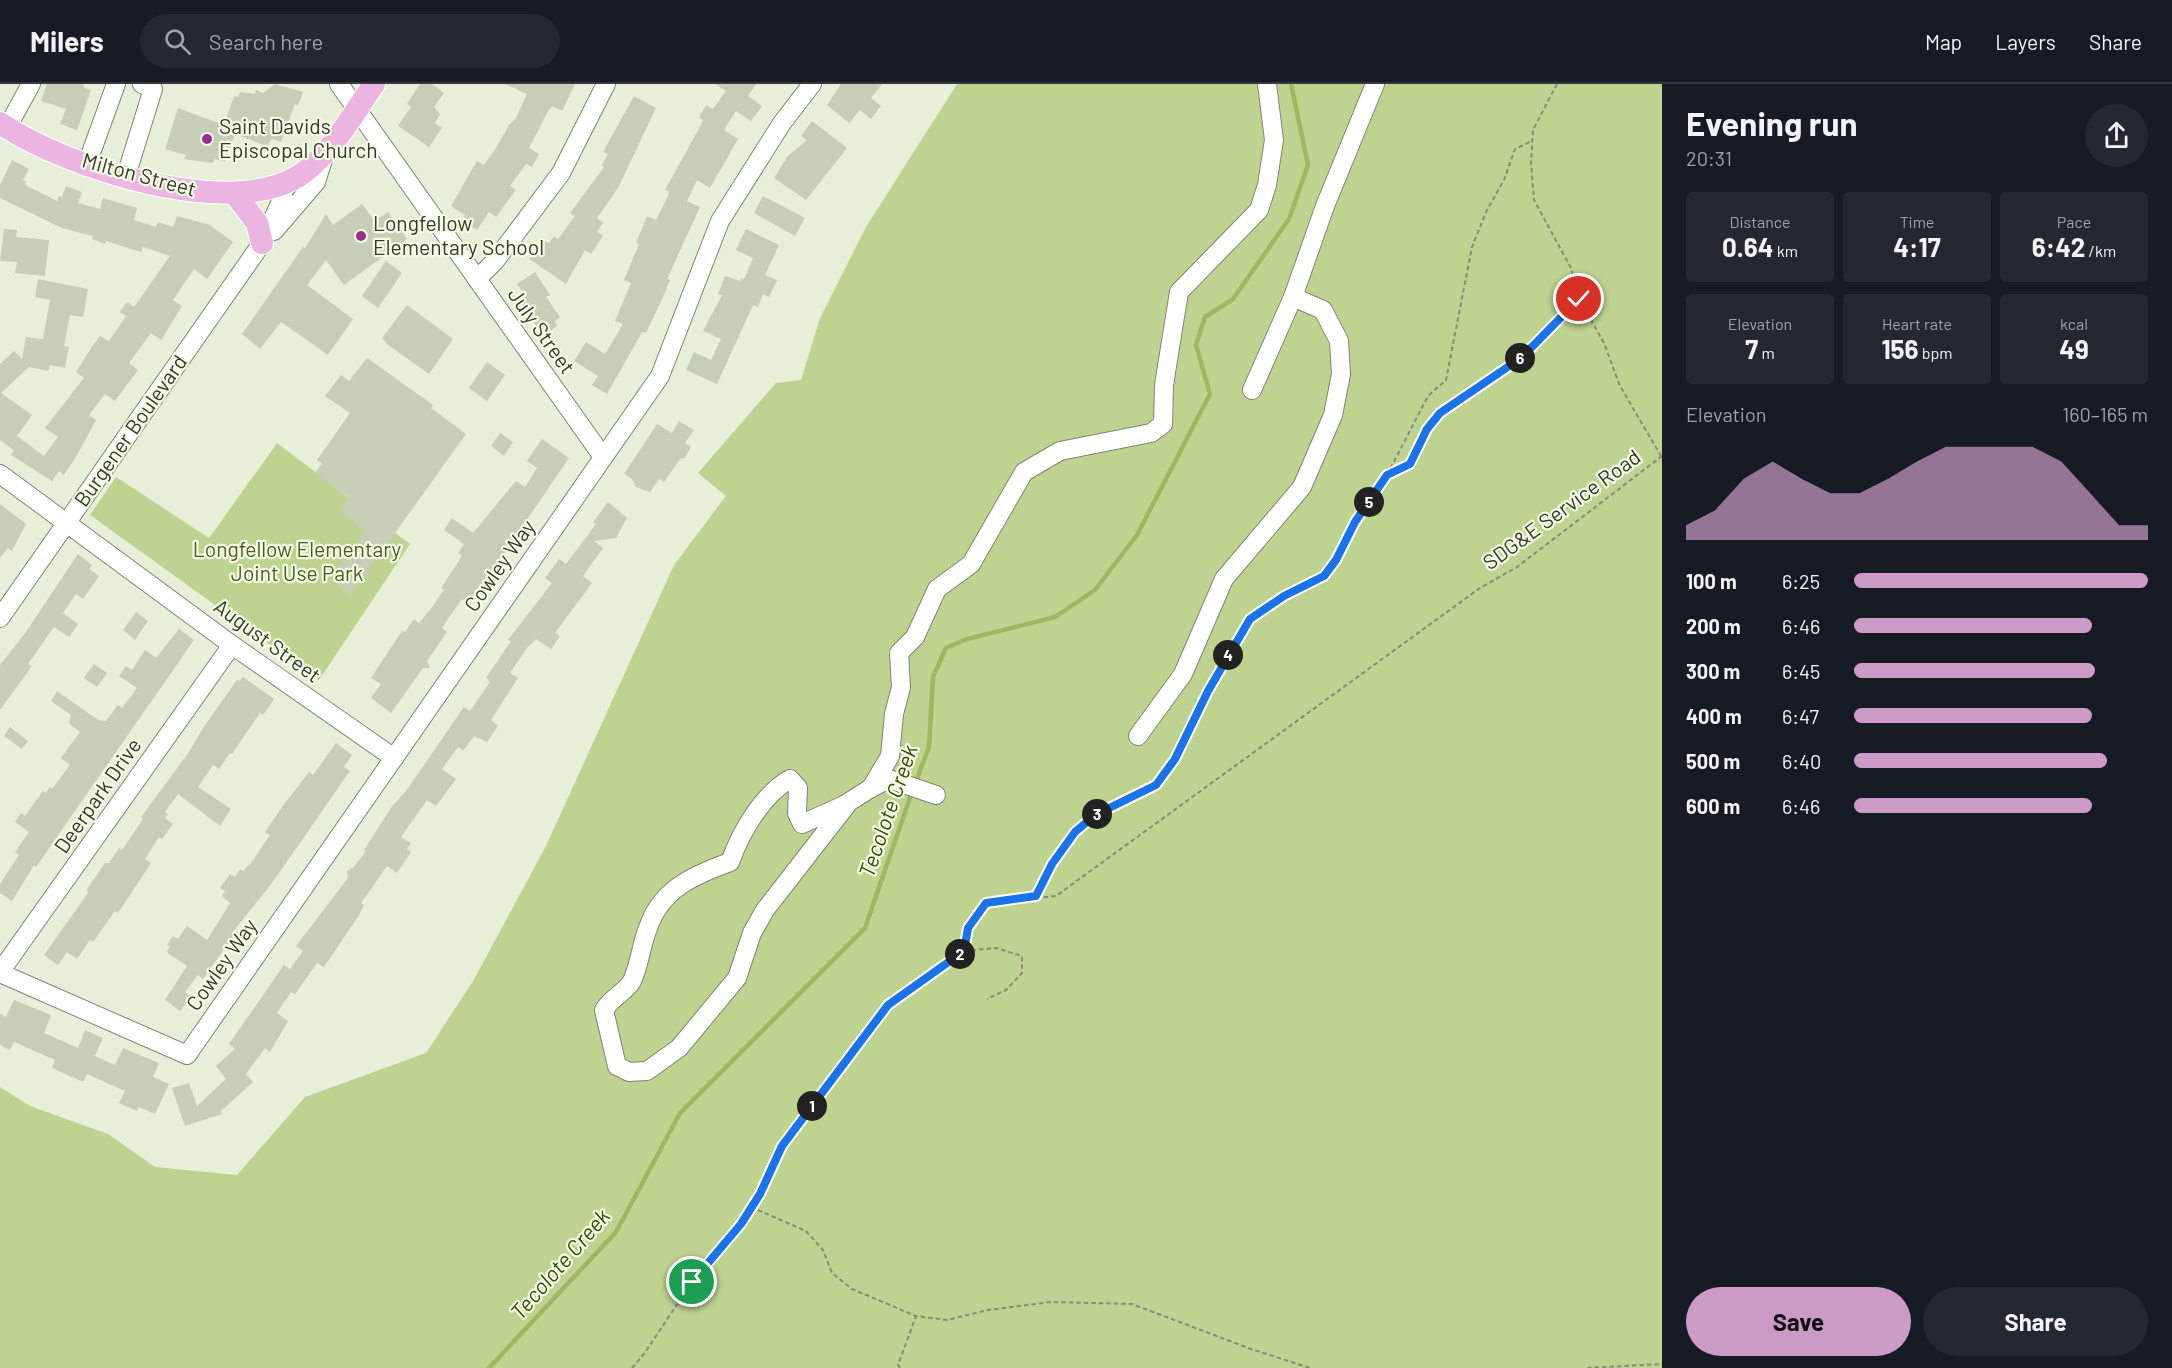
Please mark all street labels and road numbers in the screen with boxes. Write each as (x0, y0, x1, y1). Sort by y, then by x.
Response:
street label: Milton Street (80, 146, 199, 201)
street label: July Street (503, 282, 581, 378)
street label: Burgener Boulevard (68, 350, 191, 511)
street label: SDG&E Service Road (1478, 443, 1645, 574)
street label: Cowley Way (458, 514, 540, 616)
street label: August Street (210, 593, 326, 687)
street label: Deerpark Drive (48, 733, 146, 857)
street label: Cowley Way (180, 913, 262, 1015)

